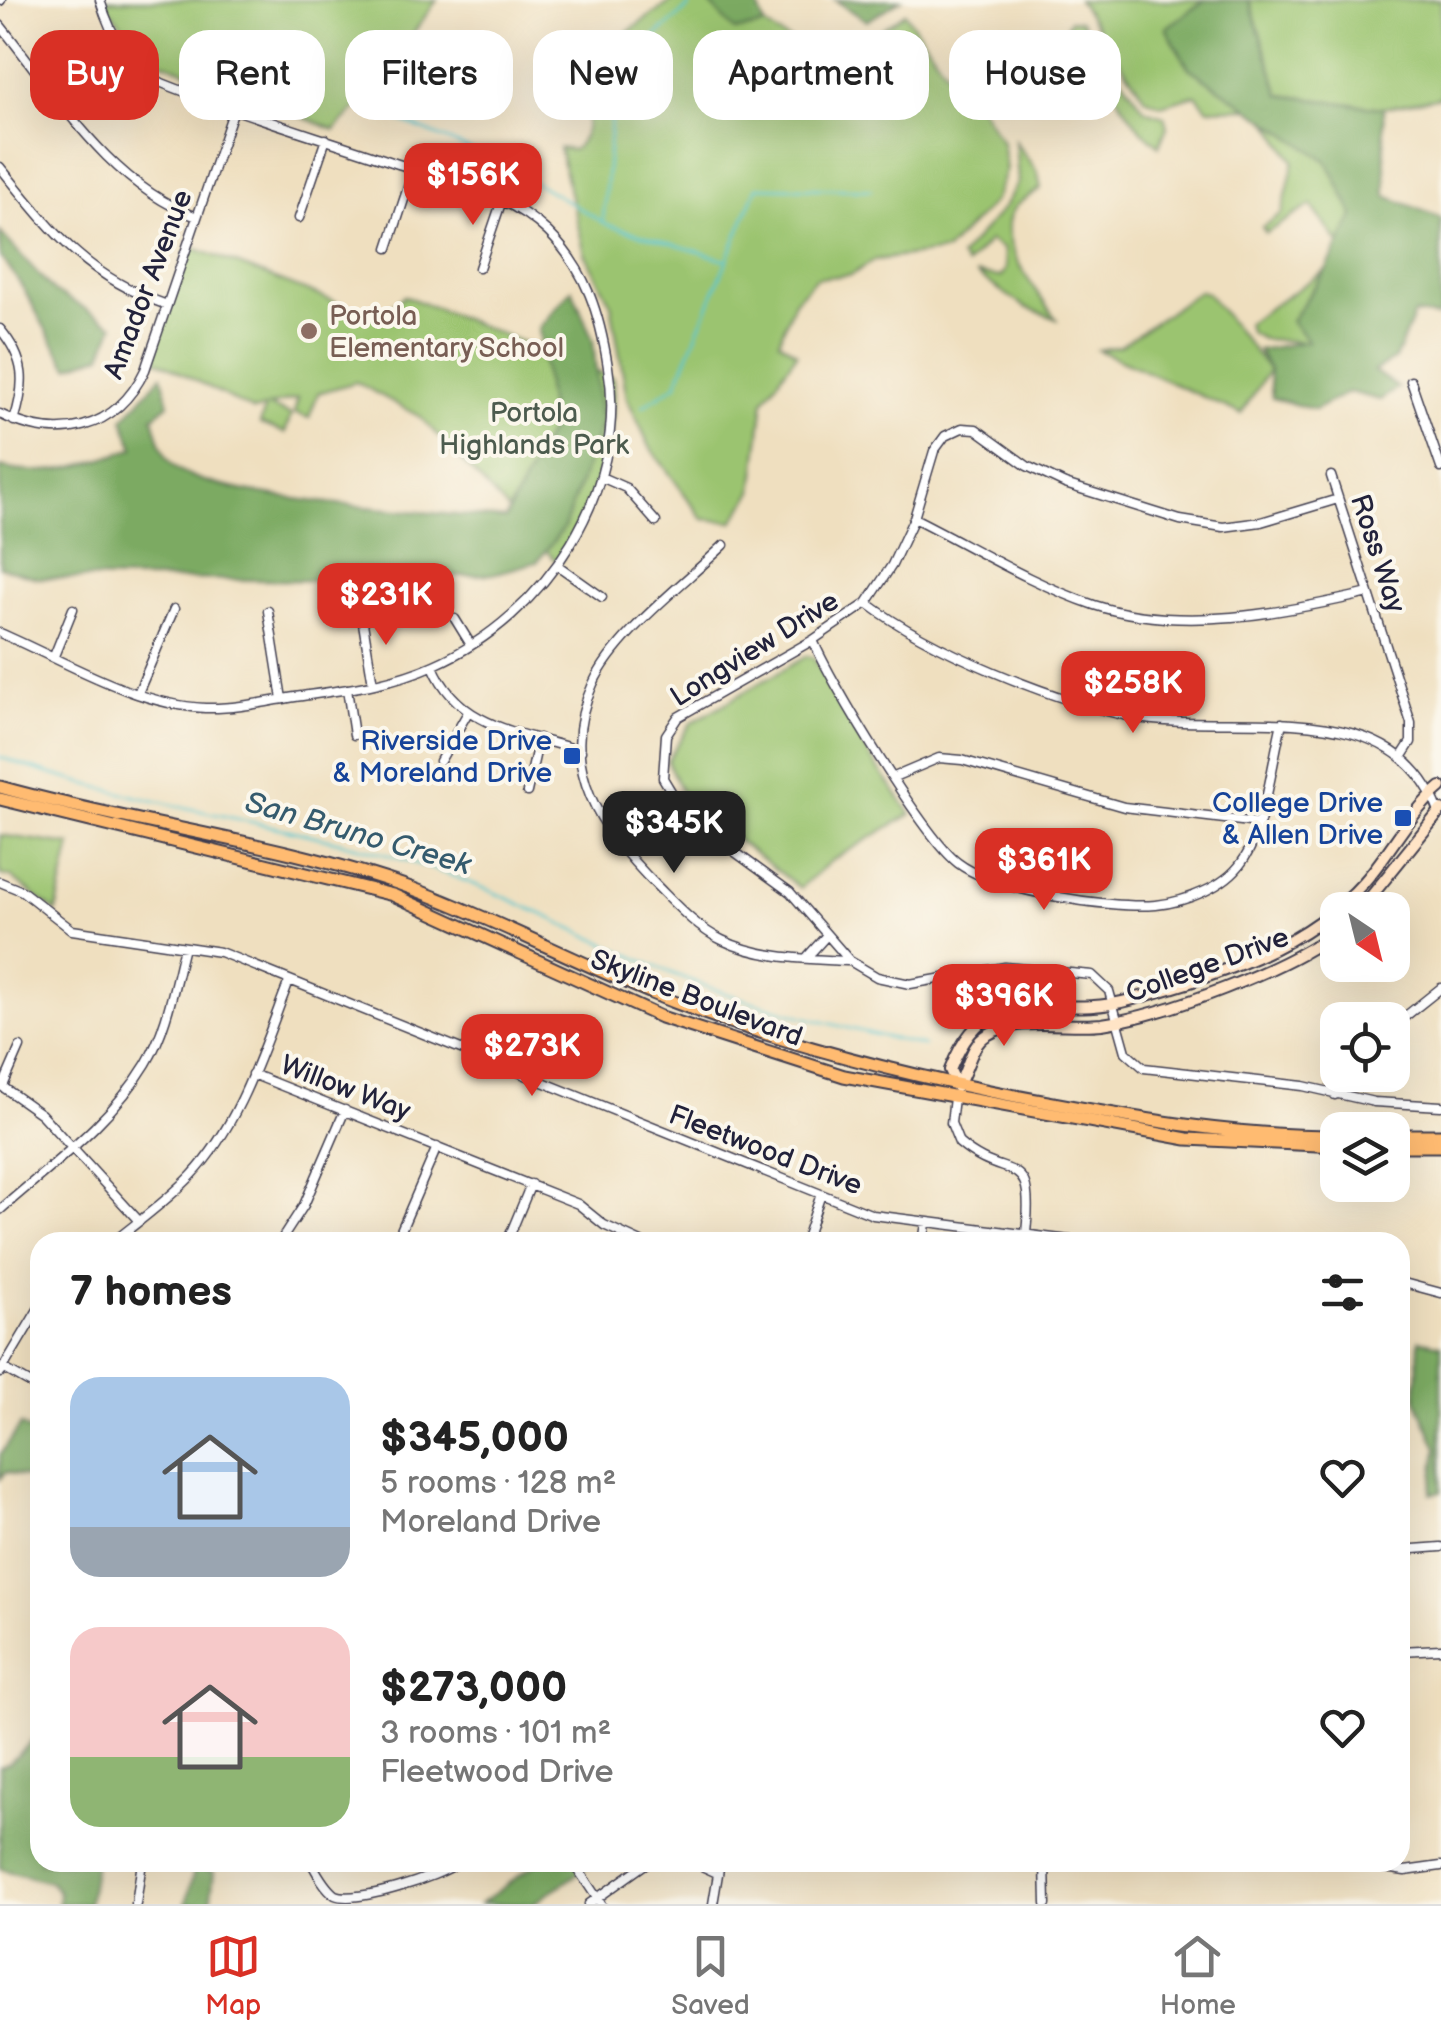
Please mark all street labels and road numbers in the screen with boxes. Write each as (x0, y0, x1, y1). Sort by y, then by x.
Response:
street label: Amador Avenue (97, 185, 200, 384)
street label: Ross Way (1343, 490, 1412, 617)
street label: Longview Drive (665, 584, 845, 714)
street label: College Drive (1122, 921, 1293, 1010)
street label: Skyline Boulevard (586, 943, 807, 1054)
street label: Willow Way (276, 1049, 415, 1128)
street label: Fleetwood Drive (664, 1098, 867, 1202)

